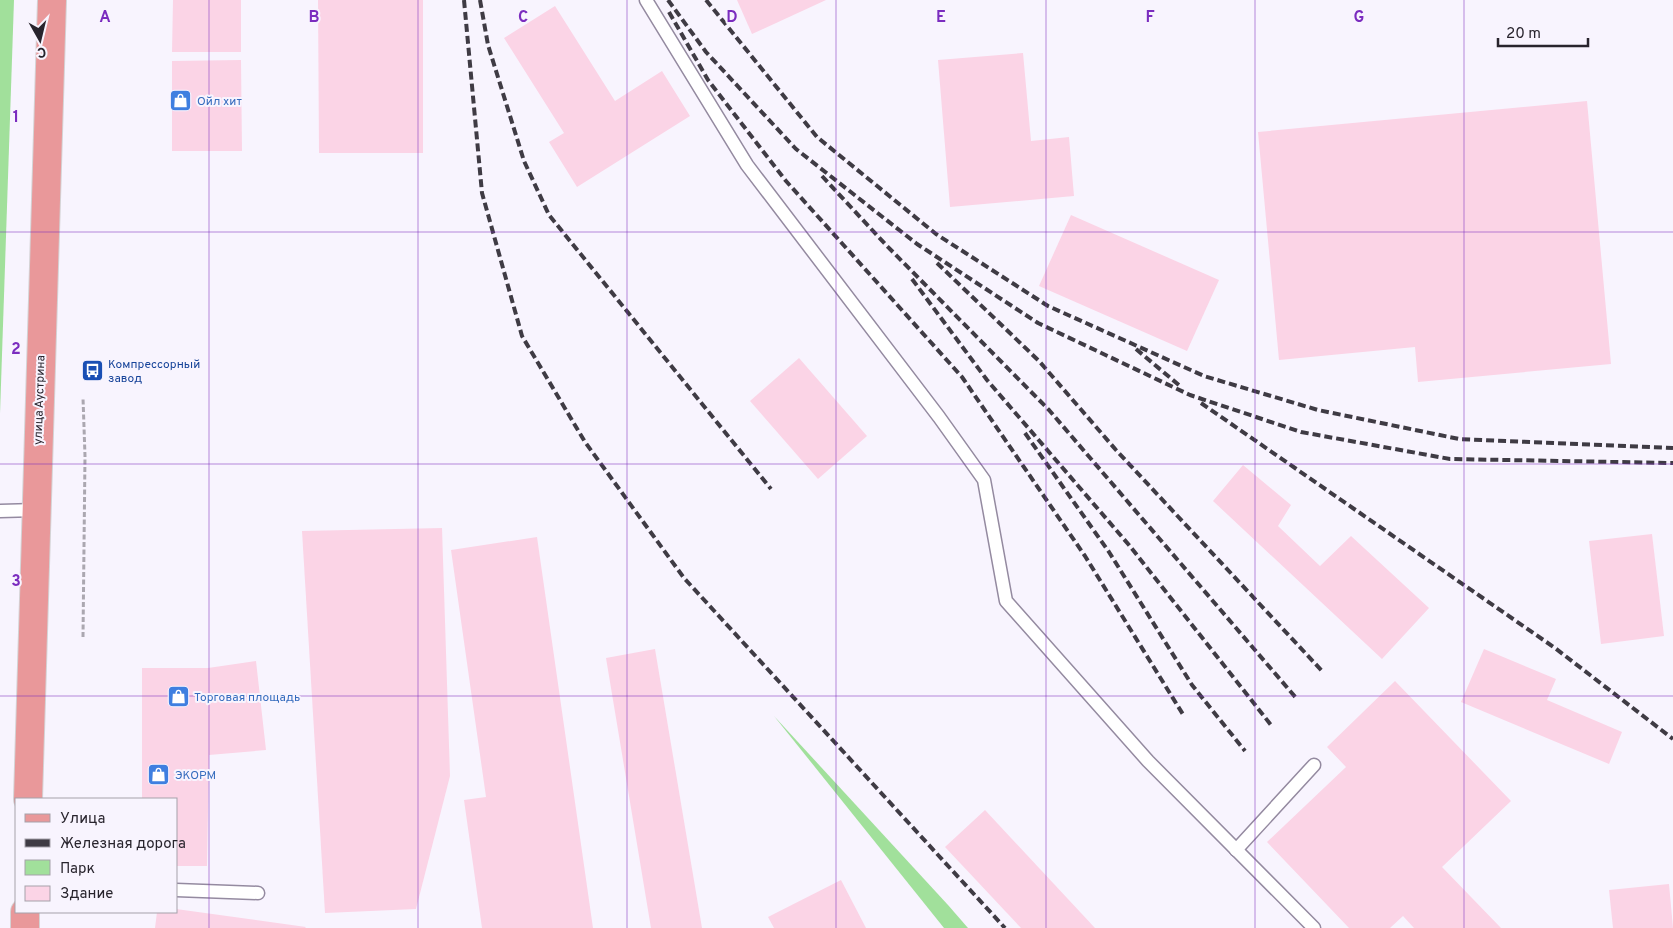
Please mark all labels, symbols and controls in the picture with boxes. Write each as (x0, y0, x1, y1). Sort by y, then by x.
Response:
text: A (99, 8, 111, 28)
text: B (308, 8, 320, 28)
text: C (518, 8, 528, 28)
text: D (726, 8, 738, 28)
text: E (936, 8, 946, 28)
text: F (1145, 8, 1155, 28)
text: G (1354, 8, 1364, 28)
north arrow (15, 15, 65, 65)
scale bar (1498, 15, 1588, 47)
text: 20 m (1506, 25, 1541, 44)
text: С (36, 42, 47, 60)
shop icon: Ойл хит (169, 89, 193, 113)
place label: Ойл хит (197, 94, 242, 110)
text: 1 (13, 108, 19, 128)
text: 2 (11, 340, 21, 360)
street label: улица Аустрина (30, 355, 50, 445)
place label: Компрессорный завод (108, 357, 200, 387)
bus stop icon: Компрессорный завод (80, 359, 104, 383)
text: 3 (11, 572, 21, 592)
shop icon: Торговая площадь (166, 685, 190, 709)
place label: Торговая площадь (194, 690, 300, 706)
shop icon: ЭКОРМ (147, 763, 171, 787)
place label: ЭКОРМ (175, 768, 216, 784)
legend (15, 798, 178, 913)
text: Улица (60, 810, 105, 829)
text: Железная дорога (60, 835, 186, 854)
text: Парк (60, 860, 95, 879)
text: Здание (60, 885, 113, 904)

